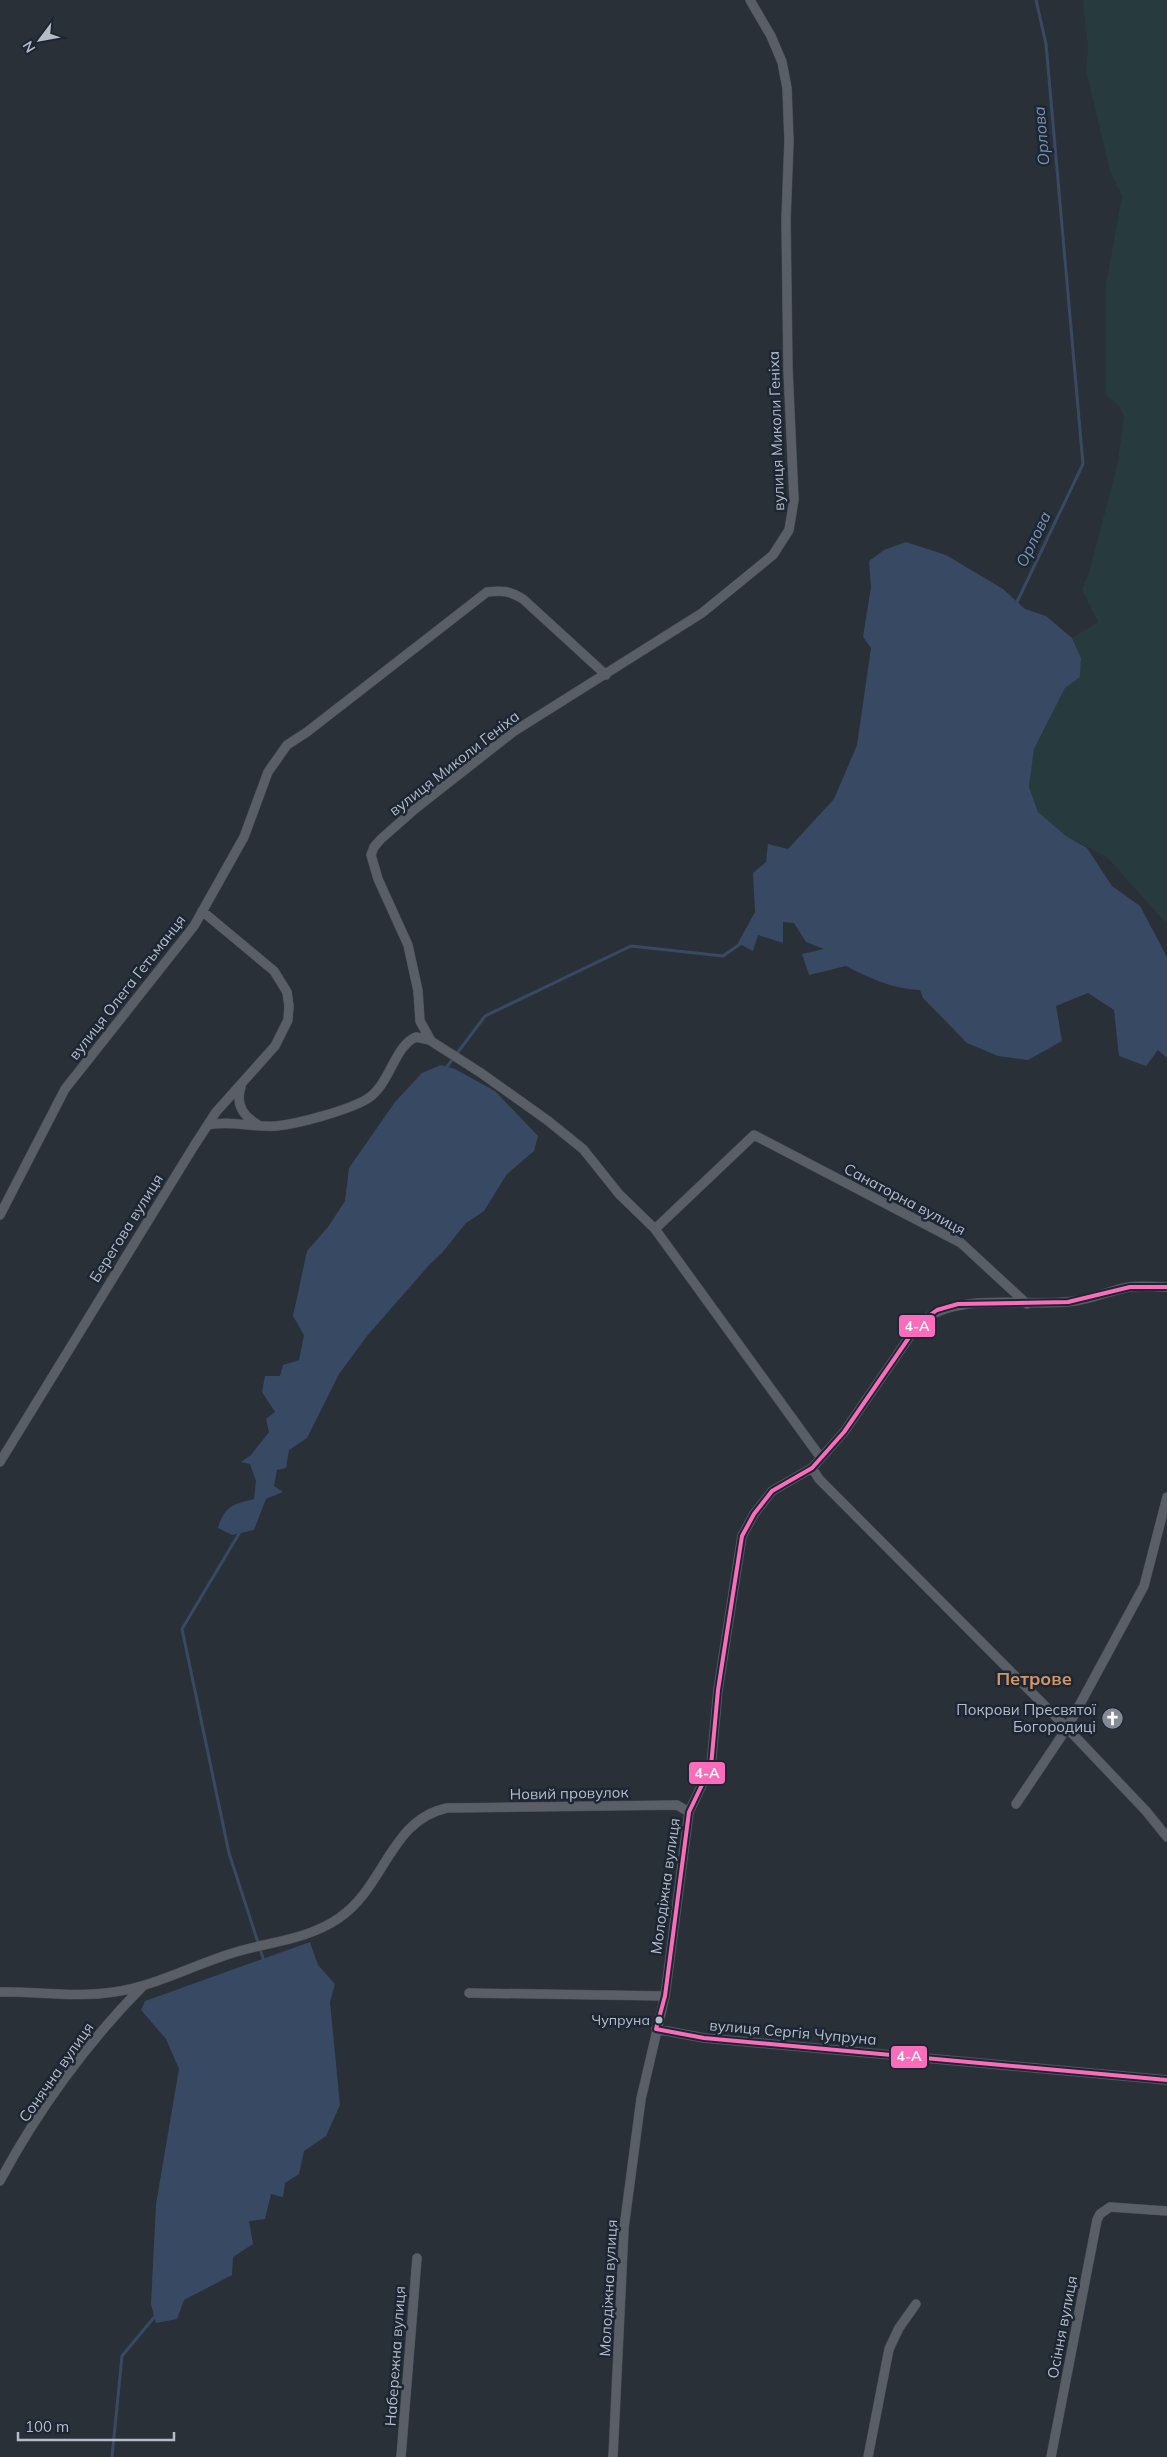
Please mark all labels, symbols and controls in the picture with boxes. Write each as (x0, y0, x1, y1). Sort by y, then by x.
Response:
north arrow (15, 15, 65, 65)
text: N (19, 38, 39, 56)
water label: Орлова (1028, 105, 1054, 166)
street label: вулиця Миколи Геніха (764, 351, 788, 511)
water label: Орлова (1011, 508, 1055, 570)
street label: вулиця Миколи Геніха (385, 706, 523, 820)
street label: вулиця Олега Гетьманця (64, 911, 190, 1063)
street label: Санаторна вулиця (841, 1159, 969, 1239)
street label: Берегова вулиця (85, 1170, 167, 1286)
line badge: 4-А (898, 1314, 936, 1338)
text: 4-А (905, 1317, 930, 1335)
district label: Петрове (996, 1667, 1072, 1690)
place label: Покрови Пресвятої Богородиці (956, 1700, 1096, 1736)
church icon: Покрови Пресвятої Богородиці (1100, 1706, 1124, 1730)
line badge: 4-А (688, 1761, 726, 1785)
text: 4-А (695, 1764, 720, 1782)
street label: Новий провулок (509, 1782, 629, 1804)
street label: Молодіжна вулиця (646, 1817, 684, 1955)
place label: Чупруна (591, 2011, 650, 2029)
marker: Чупруна (654, 2015, 664, 2025)
street label: вулиця Сергія Чупруна (709, 2015, 877, 2049)
street label: Сонячна вулиця (14, 2018, 98, 2126)
line badge: 4-А (890, 2045, 928, 2069)
text: 4-А (897, 2047, 922, 2065)
street label: Молодіжна вулиця (595, 2219, 621, 2357)
street label: Осіння вулиця (1043, 2274, 1081, 2380)
street label: Набережна вулиця (381, 2285, 409, 2427)
scale bar (18, 2410, 174, 2442)
text: 100 m (25, 2417, 69, 2436)

